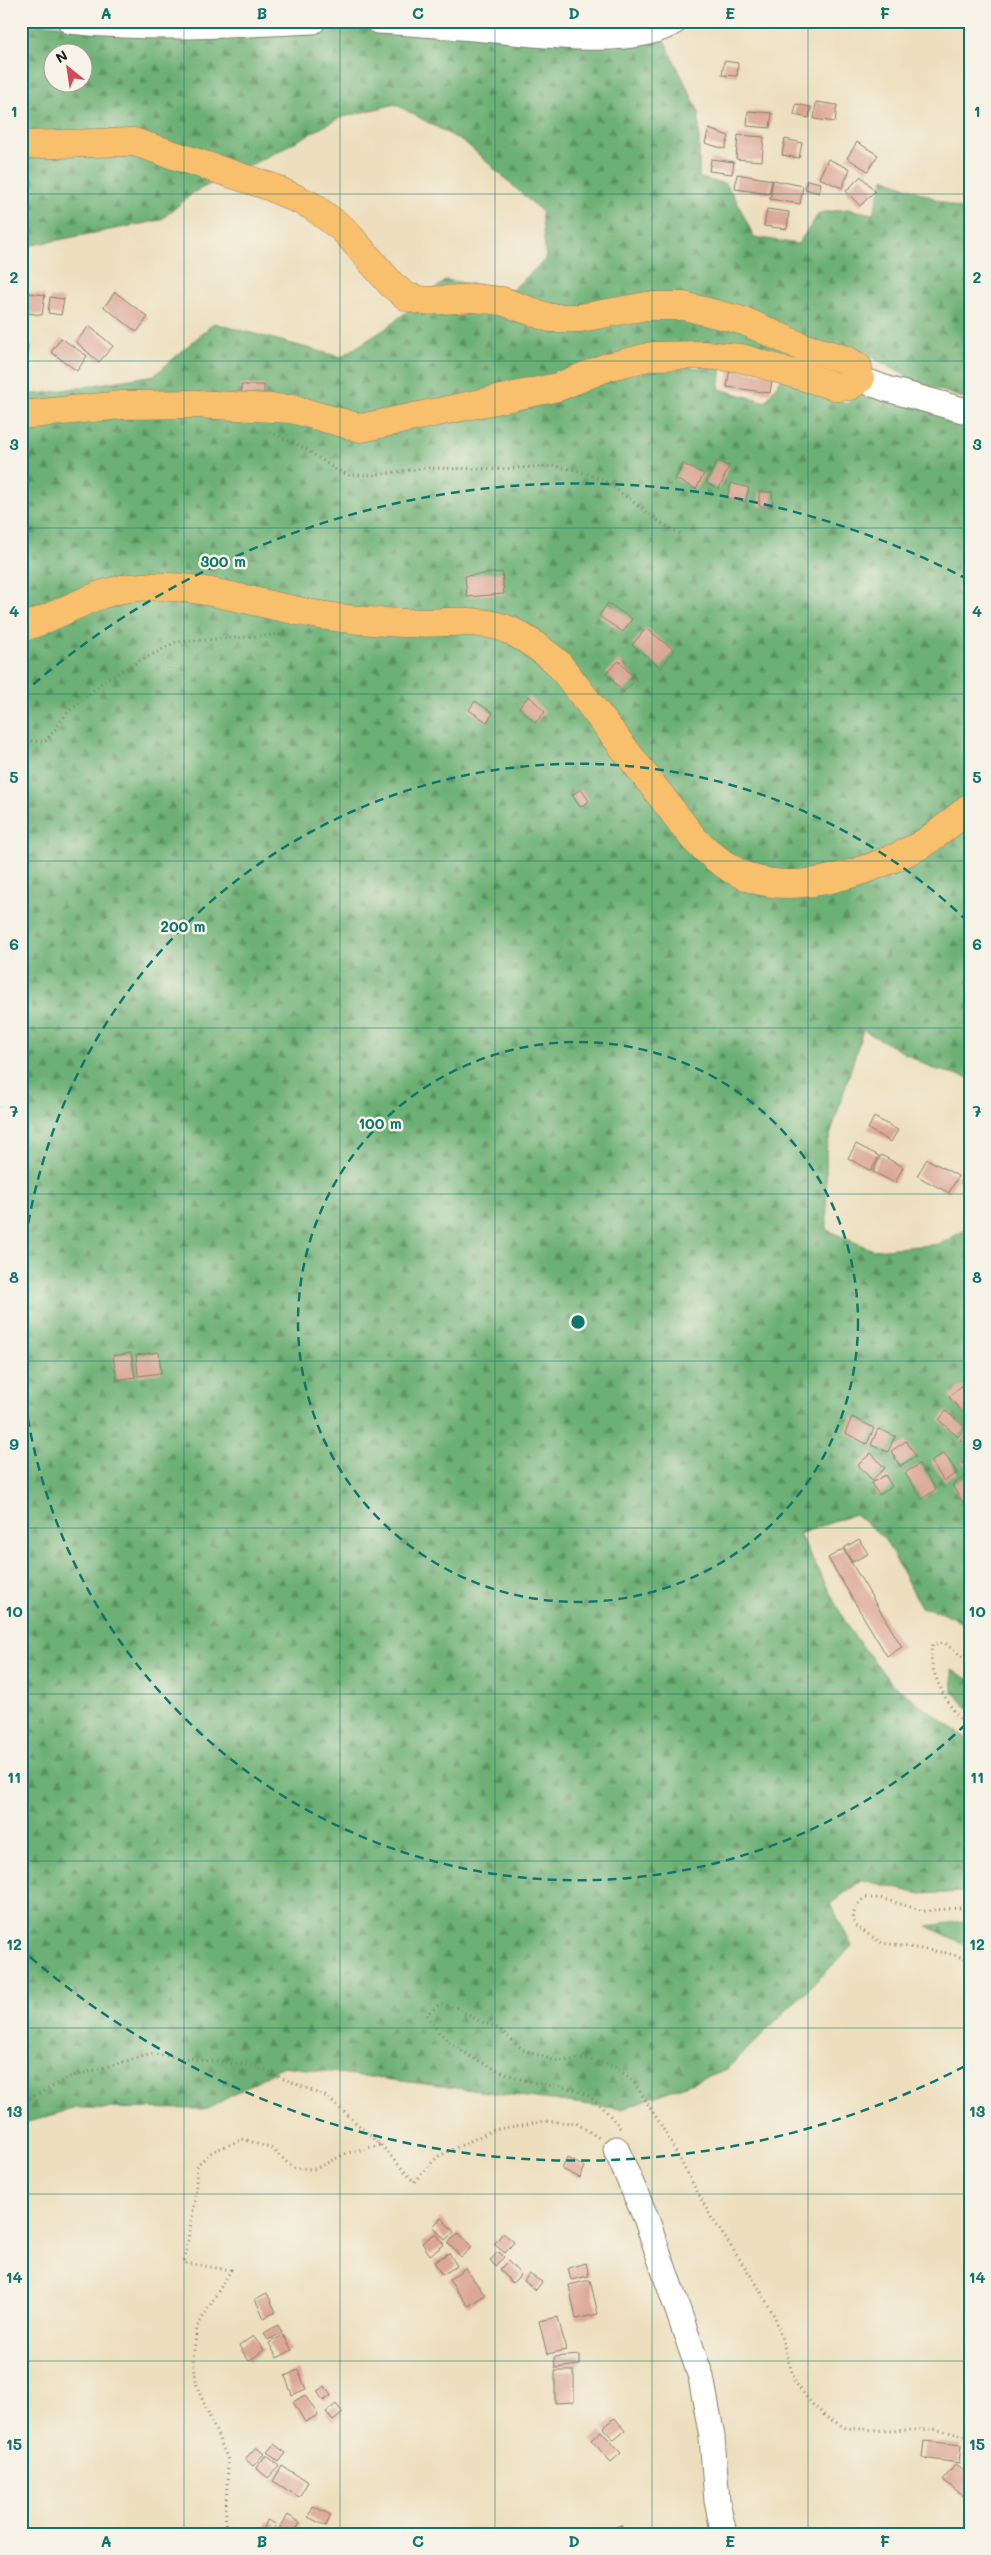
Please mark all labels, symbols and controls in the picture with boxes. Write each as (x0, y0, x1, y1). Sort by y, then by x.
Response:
text: A (100, 2, 112, 23)
text: B (257, 2, 267, 23)
text: C (412, 2, 424, 23)
text: D (568, 2, 580, 23)
text: E (725, 2, 735, 23)
text: F (880, 2, 890, 23)
north arrow (42, 42, 92, 92)
text: N (52, 45, 71, 67)
text: 1 (10, 100, 18, 121)
text: 1 (973, 100, 981, 121)
text: 2 (10, 266, 19, 287)
text: 2 (973, 266, 982, 287)
text: 3 (9, 433, 19, 454)
text: 3 (972, 433, 982, 454)
text: 300 m (200, 551, 246, 571)
text: 4 (9, 600, 19, 621)
text: 4 (972, 600, 982, 621)
text: 5 (9, 766, 19, 787)
text: 5 (972, 766, 982, 787)
text: 200 m (161, 916, 206, 936)
text: 6 (9, 933, 19, 954)
text: 6 (972, 933, 982, 954)
text: 7 (10, 1100, 19, 1121)
text: 7 (973, 1100, 982, 1121)
text: 100 m (358, 1113, 402, 1133)
text: 8 (9, 1266, 19, 1287)
text: 8 (972, 1266, 982, 1287)
centre of rings (569, 1313, 587, 1331)
text: 9 (9, 1433, 19, 1454)
text: 9 (972, 1433, 982, 1454)
text: 10 (5, 1600, 23, 1621)
text: 10 (968, 1600, 986, 1621)
text: 11 (7, 1766, 21, 1787)
text: 11 (970, 1766, 984, 1787)
text: 12 (6, 1933, 22, 1954)
text: 12 (969, 1933, 985, 1954)
text: 13 (6, 2100, 23, 2121)
text: 13 (969, 2100, 986, 2121)
text: 14 (5, 2266, 23, 2287)
text: 14 (968, 2266, 986, 2287)
text: 15 (6, 2433, 22, 2454)
text: 15 (969, 2433, 985, 2454)
text: A (100, 2530, 112, 2551)
text: B (257, 2530, 267, 2551)
text: C (412, 2530, 424, 2551)
text: D (568, 2530, 580, 2551)
text: E (725, 2530, 735, 2551)
text: F (880, 2530, 890, 2551)

